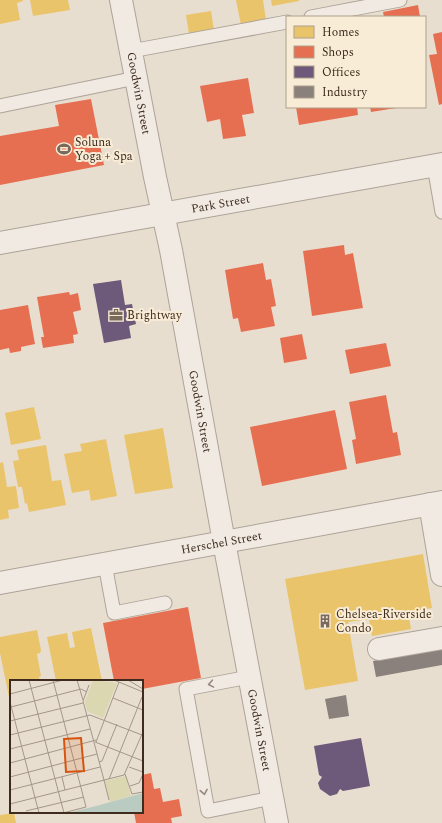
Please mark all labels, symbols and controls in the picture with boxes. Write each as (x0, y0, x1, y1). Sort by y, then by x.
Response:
legend (286, 16, 426, 108)
text: Homes (322, 23, 360, 42)
text: Shops (322, 43, 354, 62)
street label: Goodwin Street (122, 51, 156, 136)
text: Offices (322, 63, 361, 82)
text: Industry (322, 83, 368, 102)
place label: Soluna Yoga + Spa (75, 133, 133, 166)
sports icon: Soluna Yoga + Spa (56, 141, 72, 157)
street label: Park Street (190, 189, 251, 218)
place label: Brightway (127, 306, 183, 325)
office icon: Brightway (108, 307, 124, 323)
street label: Goodwin Street (184, 369, 217, 454)
street label: Herschel Street (179, 526, 263, 559)
place label: Chelsea-Riverside Condo (336, 605, 432, 638)
building icon: Chelsea-Riverside Condo (317, 613, 333, 629)
inset map (10, 680, 143, 813)
one-way arrow (208, 680, 214, 688)
street label: Goodwin Street (242, 687, 277, 773)
one-way arrow (200, 788, 208, 795)

